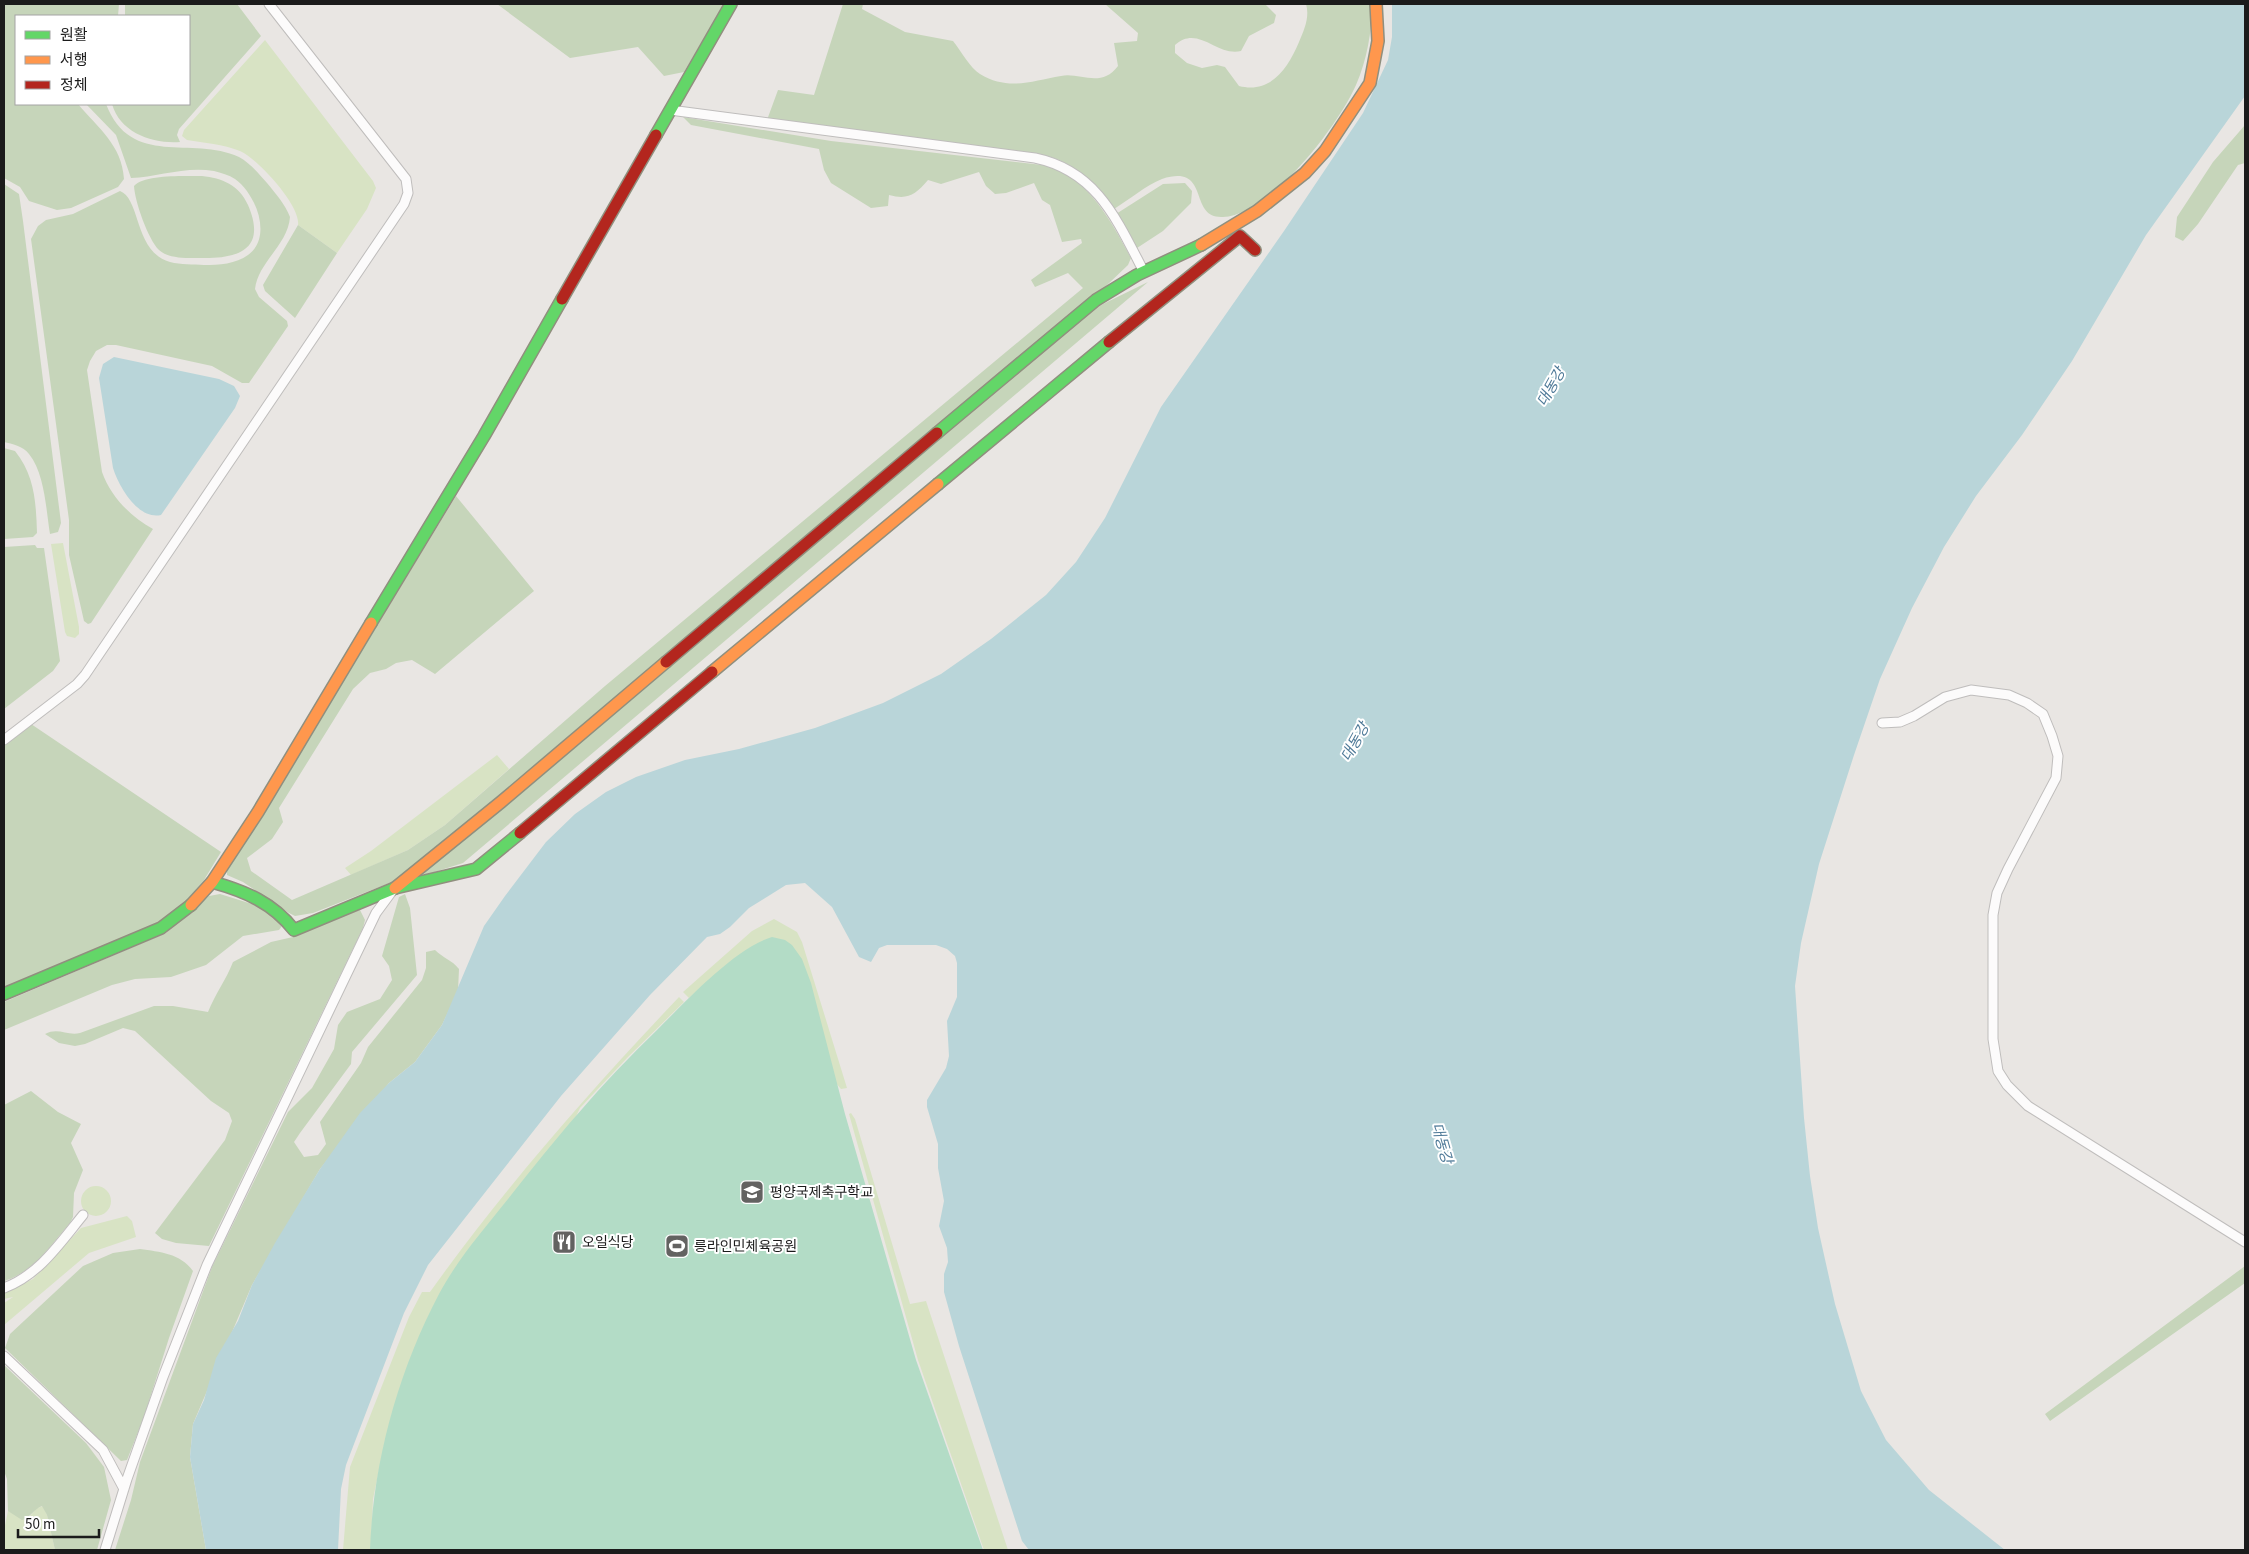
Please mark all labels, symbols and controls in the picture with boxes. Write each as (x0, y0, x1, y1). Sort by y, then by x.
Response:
legend (15, 15, 190, 105)
text: 원활 (60, 25, 88, 46)
text: 서행 (60, 50, 88, 71)
text: 정체 (60, 75, 88, 96)
water label: 대동강 (1532, 362, 1572, 410)
water label: 대동강 (1336, 717, 1376, 765)
water label: 대동강 (1426, 1120, 1458, 1168)
school or university icon: 평양국제축구학교 (739, 1179, 765, 1205)
place label: 평양국제축구학교 (770, 1183, 873, 1203)
restaurant icon: 오일식당 (551, 1229, 577, 1255)
place label: 오일식당 (582, 1233, 634, 1253)
sports icon: 릉라인민체육공원 (664, 1233, 690, 1259)
place label: 릉라인민체육공원 (694, 1237, 797, 1257)
scale bar (18, 1506, 99, 1538)
text: 50 m (25, 1514, 55, 1535)

